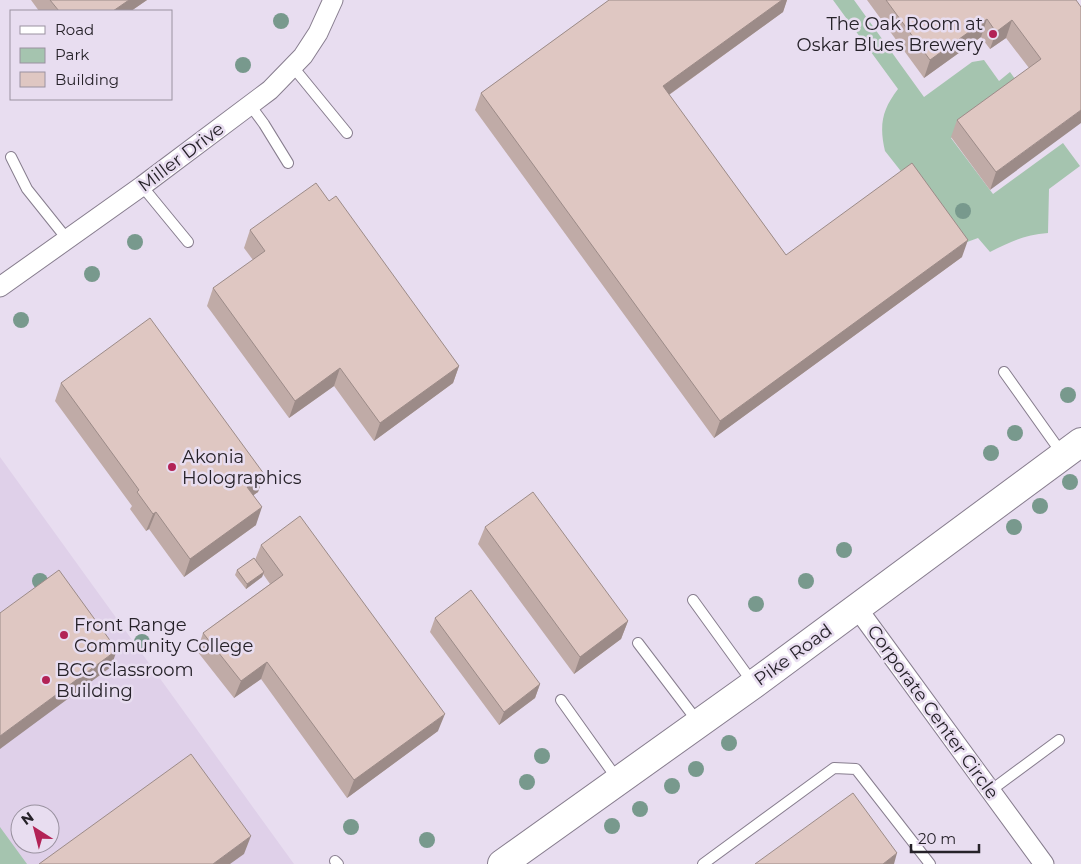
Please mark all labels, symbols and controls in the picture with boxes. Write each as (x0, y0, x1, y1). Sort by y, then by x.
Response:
legend (10, 10, 172, 100)
place label: The Oak Room at Oskar Blues Brewery (797, 13, 983, 56)
text: Road (55, 20, 94, 39)
marker: The Oak Room at Oskar Blues Brewery (987, 28, 999, 40)
text: Park (55, 45, 89, 64)
text: Building (55, 70, 119, 89)
street label: Miller Drive (134, 118, 228, 196)
place label: Akonia Holographics (182, 446, 302, 489)
marker: Akonia Holographics (166, 461, 178, 473)
place label: Front Range Community College (74, 614, 253, 657)
street label: Pike Road (750, 619, 836, 691)
street label: Corporate Center Circle (863, 621, 1003, 803)
marker: Front Range Community College (58, 629, 70, 641)
place label: BCC Classroom Building (56, 659, 194, 702)
marker: BCC Classroom Building (40, 674, 52, 686)
north arrow (10, 804, 60, 854)
text: N (17, 808, 37, 829)
scale bar (911, 822, 978, 854)
text: 20 m (918, 829, 956, 848)

